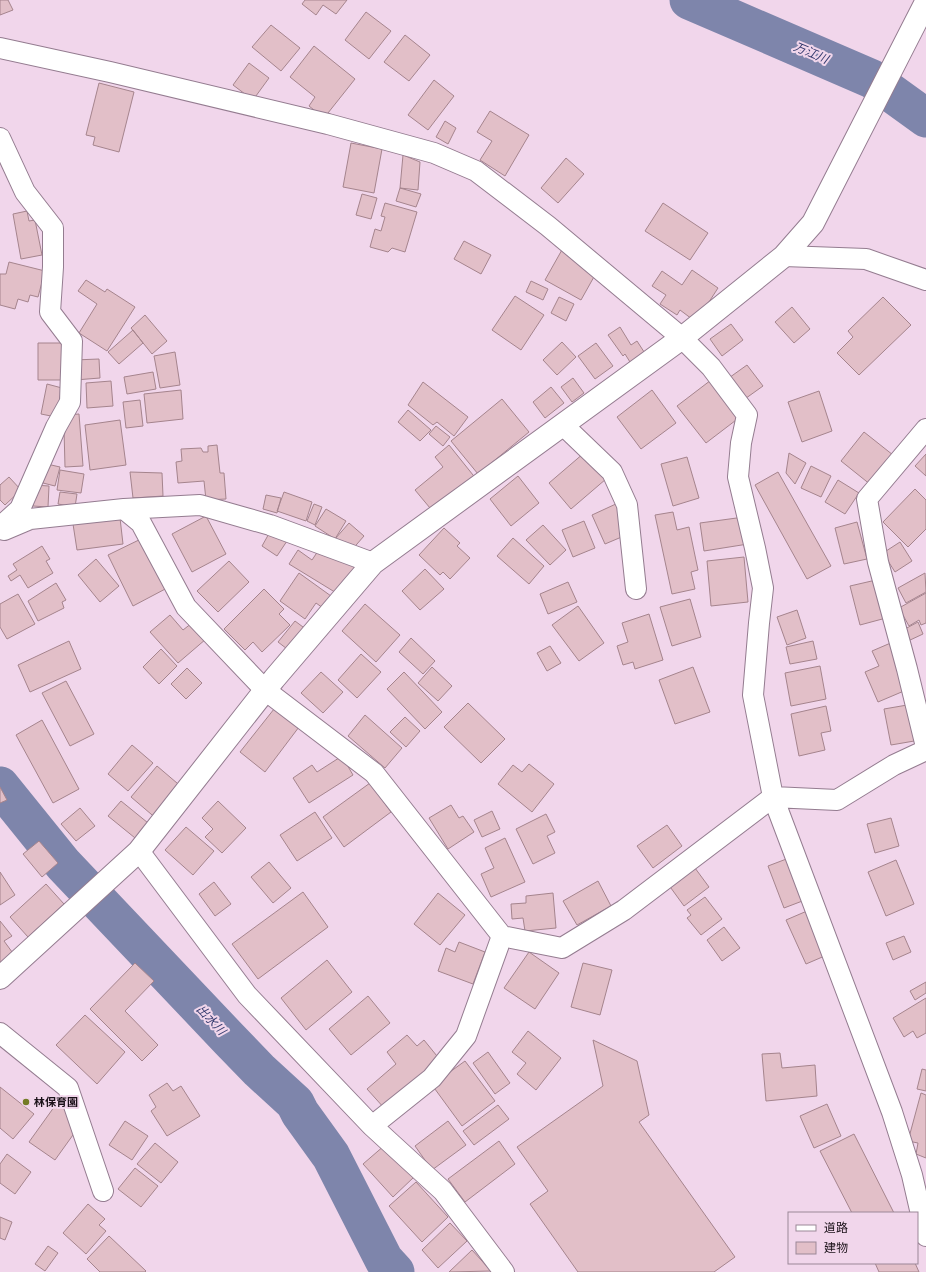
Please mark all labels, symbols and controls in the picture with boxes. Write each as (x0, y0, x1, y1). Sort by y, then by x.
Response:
water label: 万江川 (792, 39, 833, 67)
water label: 出水川 (194, 1001, 230, 1039)
place label: 林保育園 (34, 1095, 78, 1109)
marker: 林保育園 (21, 1097, 31, 1107)
legend (788, 1212, 918, 1264)
text: 道路 (824, 1220, 848, 1235)
text: 建物 (824, 1240, 848, 1255)

